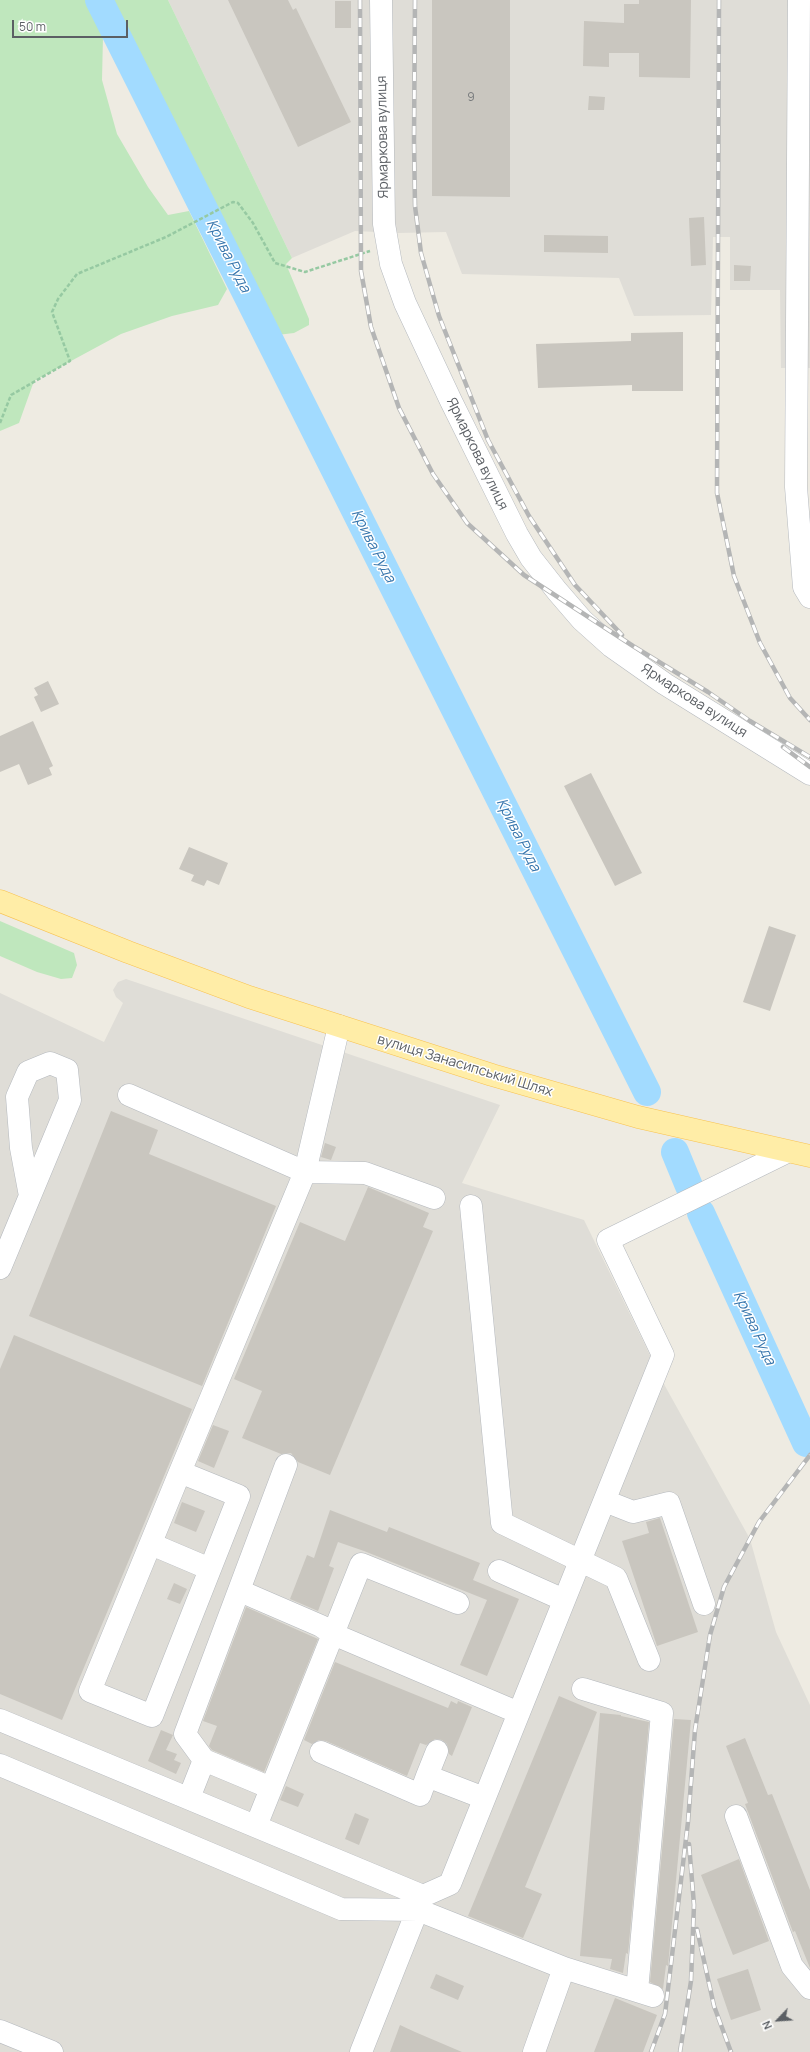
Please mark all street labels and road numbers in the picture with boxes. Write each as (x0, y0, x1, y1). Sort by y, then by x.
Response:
street label: Ярмаркова вулиця (374, 75, 392, 199)
street label: Ярмаркова вулиця (442, 395, 512, 513)
street label: Ярмаркова вулиця (638, 660, 750, 742)
street label: вулиця Занасипський Шлях (375, 1031, 555, 1101)

